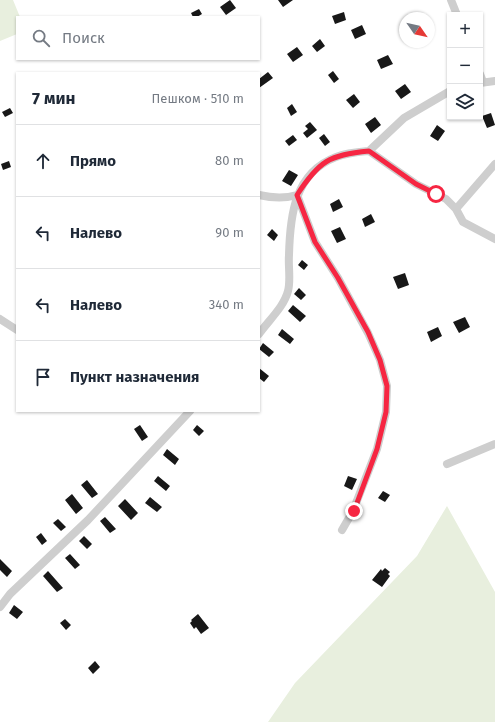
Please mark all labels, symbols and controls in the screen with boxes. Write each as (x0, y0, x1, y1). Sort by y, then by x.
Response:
north arrow (399, 12, 435, 48)
map controls (447, 12, 483, 120)
button: + (447, 12, 483, 48)
search box (16, 16, 260, 60)
icon: search (30, 27, 52, 49)
text: Поиск (62, 29, 105, 47)
button: − (447, 48, 483, 84)
button: layers (447, 84, 483, 120)
text: 7 мин (32, 88, 75, 109)
text: Пешком · 510 m (152, 91, 244, 106)
icon: ahead (32, 150, 54, 172)
text: Прямо (70, 152, 116, 170)
text: 80 m (215, 153, 244, 168)
route start (427, 185, 445, 203)
icon: left (32, 222, 54, 244)
text: Налево (70, 224, 122, 242)
text: 90 m (215, 225, 244, 240)
icon: left (32, 294, 54, 316)
text: Налево (70, 296, 122, 314)
text: 340 m (209, 297, 244, 312)
icon: arrive (32, 366, 54, 388)
text: Пункт назначения (70, 368, 199, 386)
route end (345, 502, 363, 520)

